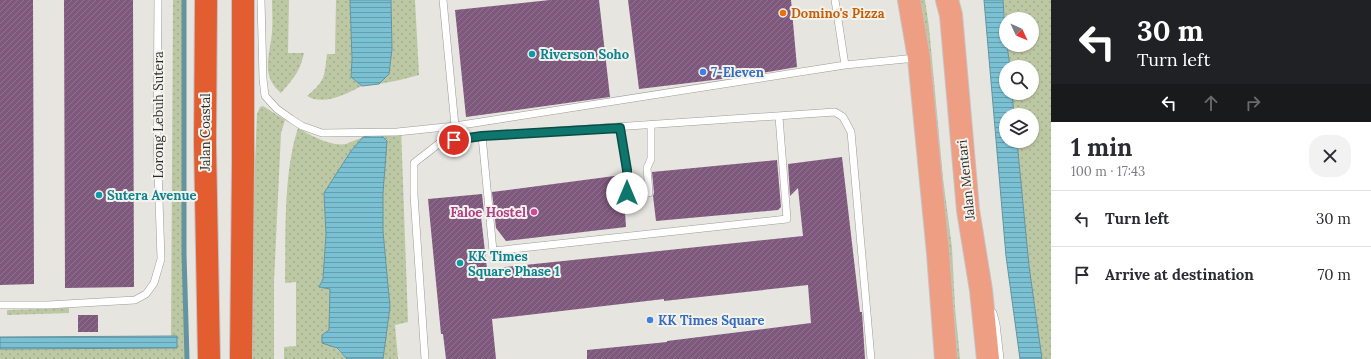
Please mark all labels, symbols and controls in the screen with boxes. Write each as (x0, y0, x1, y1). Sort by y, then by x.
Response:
place label: Domino's Pizza (791, 5, 885, 22)
marker: Domino's Pizza (778, 8, 788, 18)
north arrow (999, 12, 1039, 52)
map controls (999, 12, 1039, 148)
text: 30 m (1137, 13, 1204, 49)
icon: left (1071, 16, 1123, 68)
place label: Riverson Soho (540, 46, 629, 63)
text: Turn left (1137, 48, 1210, 71)
marker: Riverson Soho (527, 49, 537, 59)
street label: Lorong Lebuh Sutera (150, 51, 167, 179)
button: search (999, 60, 1039, 100)
place label: 7-Eleven (711, 64, 765, 81)
marker: 7-Eleven (698, 67, 708, 77)
icon: left (1158, 92, 1180, 114)
icon: ahead (1200, 92, 1222, 114)
icon: right (1242, 92, 1264, 114)
street label: Jalan Coastal (197, 93, 214, 172)
button: layers (999, 108, 1039, 148)
pin (437, 123, 471, 157)
icon: arrive (443, 129, 465, 151)
text: 1 min (1071, 132, 1132, 163)
button: close (1309, 135, 1351, 177)
street label: Jalan Mentari (953, 139, 979, 222)
text: 100 m · 17:43 (1071, 163, 1145, 180)
position arrow (606, 172, 648, 214)
place label: Sutera Avenue (107, 187, 197, 204)
marker: Sutera Avenue (94, 190, 104, 200)
place label: Faloe Hostel (450, 204, 526, 221)
marker: Faloe Hostel (529, 207, 539, 217)
icon: left (1071, 208, 1093, 230)
text: Turn left (1105, 209, 1169, 228)
text: 30 m (1316, 209, 1351, 228)
place label: KK Times Square Phase 1 (468, 248, 560, 280)
marker: KK Times Square Phase 1 (455, 258, 465, 268)
icon: arrive (1071, 264, 1093, 286)
text: Arrive at destination (1105, 265, 1254, 284)
text: 70 m (1317, 265, 1351, 284)
place label: KK Times Square (658, 312, 764, 329)
marker: KK Times Square (645, 315, 655, 325)

